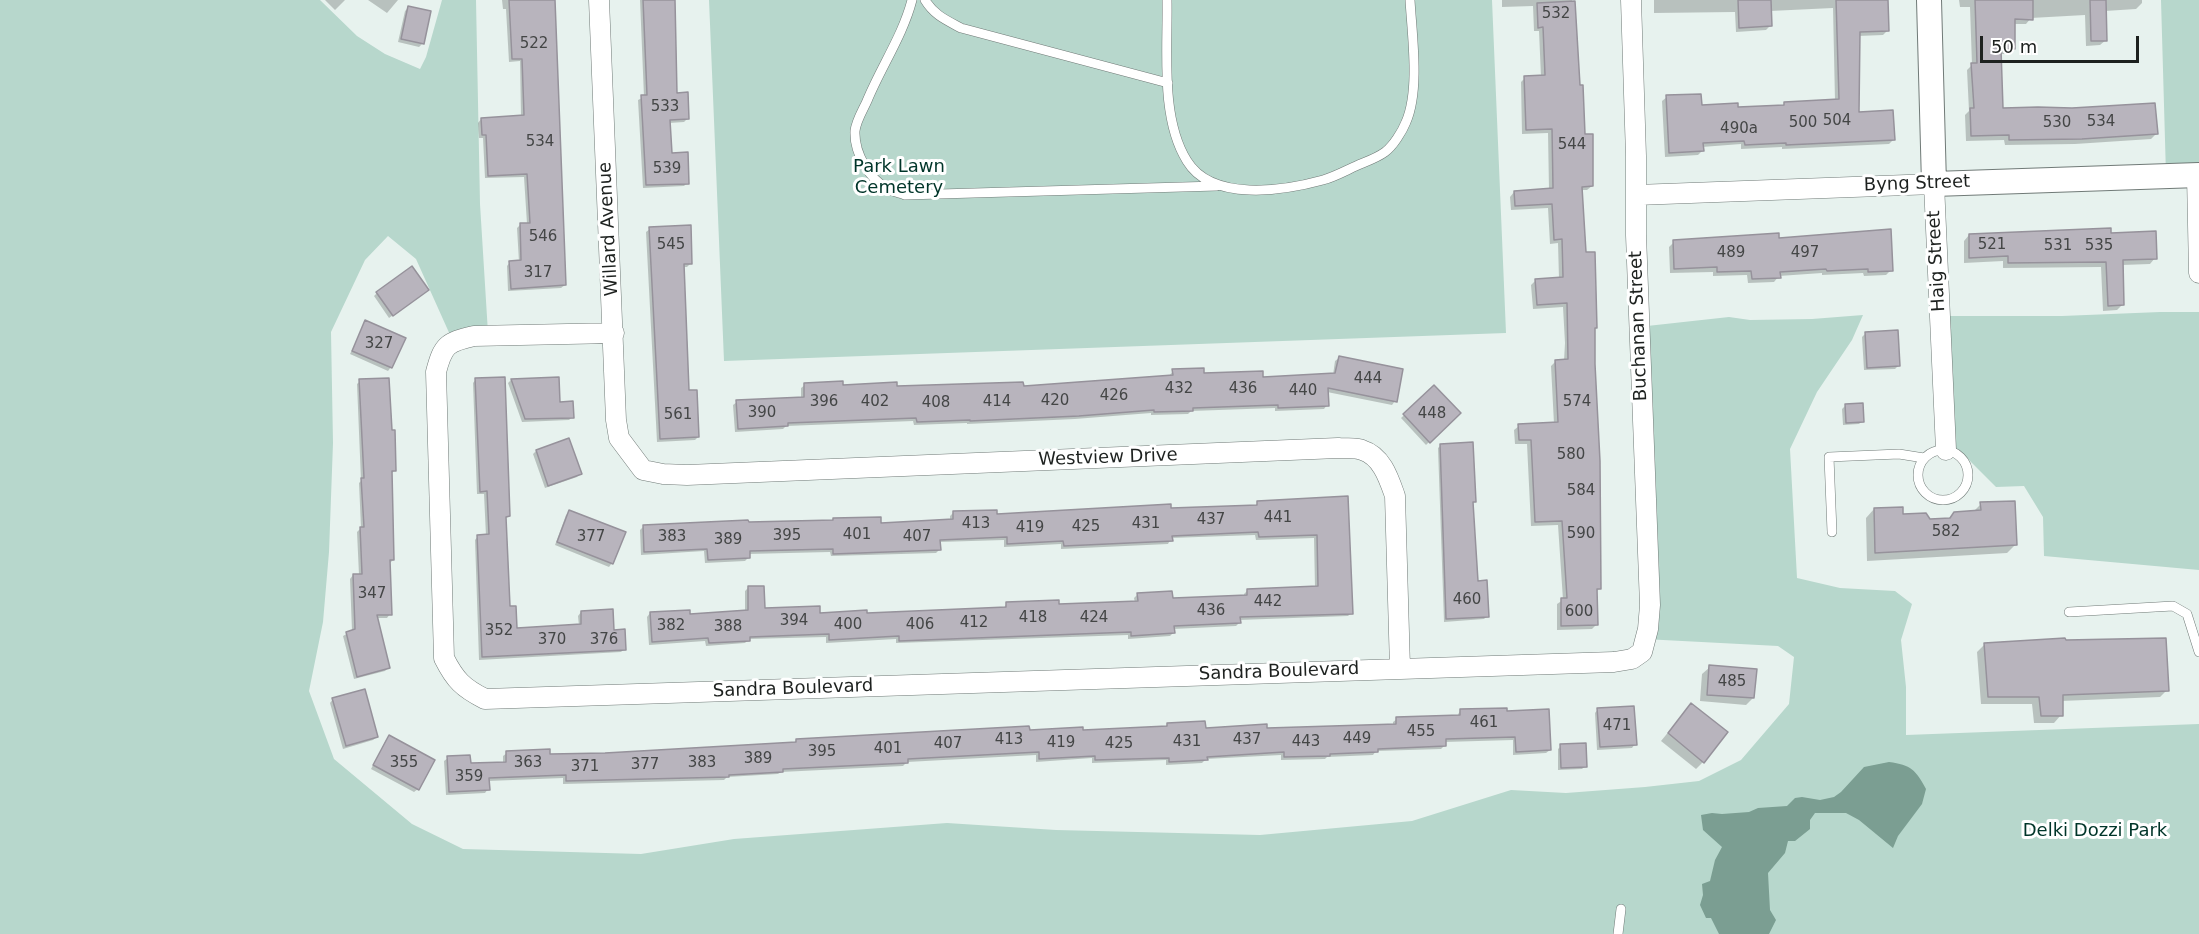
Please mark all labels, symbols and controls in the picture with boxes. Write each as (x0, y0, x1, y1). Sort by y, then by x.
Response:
house number: 532 (1542, 5, 1570, 23)
scale bar (1983, 24, 2142, 62)
house number: 522 (520, 35, 548, 53)
text: 50 m (1991, 36, 2037, 57)
house number: 533 (651, 98, 679, 116)
house number: 504 (1823, 112, 1851, 130)
house number: 534 (2087, 113, 2115, 131)
house number: 500 (1789, 114, 1817, 132)
house number: 530 (2043, 114, 2071, 132)
house number: 490a (1720, 120, 1758, 138)
house number: 534 (526, 133, 554, 151)
house number: 544 (1558, 136, 1586, 154)
park label: Park Lawn Cemetery (853, 156, 945, 198)
house number: 539 (653, 160, 681, 178)
street label: Willard Avenue (595, 161, 623, 297)
street label: Byng Street (1864, 171, 1970, 197)
street label: Haig Street (1924, 210, 1950, 312)
house number: 546 (529, 228, 557, 246)
house number: 545 (657, 236, 685, 254)
house number: 521 (1978, 236, 2006, 254)
house number: 531 (2044, 237, 2072, 255)
house number: 535 (2085, 237, 2113, 255)
house number: 489 (1717, 244, 1745, 262)
house number: 497 (1791, 244, 1819, 262)
street label: Buchanan Street (1626, 250, 1652, 402)
house number: 317 (524, 264, 552, 282)
house number: 327 (365, 335, 393, 353)
house number: 444 (1354, 370, 1382, 388)
house number: 432 (1165, 380, 1193, 398)
house number: 436 (1229, 380, 1257, 398)
house number: 440 (1289, 382, 1317, 400)
house number: 426 (1100, 387, 1128, 405)
house number: 420 (1041, 392, 1069, 410)
house number: 396 (810, 393, 838, 411)
house number: 402 (861, 393, 889, 411)
house number: 414 (983, 393, 1011, 411)
house number: 574 (1563, 393, 1591, 411)
house number: 408 (922, 394, 950, 412)
house number: 390 (748, 404, 776, 422)
house number: 448 (1418, 405, 1446, 423)
house number: 561 (664, 406, 692, 424)
street label: Westview Drive (1038, 445, 1178, 471)
house number: 580 (1557, 446, 1585, 464)
house number: 584 (1567, 482, 1595, 500)
house number: 441 (1264, 509, 1292, 527)
house number: 437 (1197, 511, 1225, 529)
house number: 413 (962, 515, 990, 533)
house number: 431 (1132, 515, 1160, 533)
house number: 425 (1072, 518, 1100, 536)
house number: 419 (1016, 519, 1044, 537)
house number: 582 (1932, 523, 1960, 541)
house number: 590 (1567, 525, 1595, 543)
house number: 401 (843, 526, 871, 544)
house number: 395 (773, 527, 801, 545)
house number: 377 (577, 528, 605, 546)
house number: 383 (658, 528, 686, 546)
house number: 407 (903, 528, 931, 546)
house number: 389 (714, 531, 742, 549)
house number: 347 (358, 585, 386, 603)
house number: 460 (1453, 591, 1481, 609)
house number: 442 (1254, 593, 1282, 611)
house number: 436 (1197, 602, 1225, 620)
house number: 600 (1565, 603, 1593, 621)
house number: 418 (1019, 609, 1047, 627)
house number: 424 (1080, 609, 1108, 627)
house number: 394 (780, 612, 808, 630)
house number: 412 (960, 614, 988, 632)
house number: 400 (834, 616, 862, 634)
house number: 406 (906, 616, 934, 634)
house number: 382 (657, 617, 685, 635)
house number: 388 (714, 618, 742, 636)
house number: 352 (485, 622, 513, 640)
house number: 370 (538, 631, 566, 649)
house number: 376 (590, 631, 618, 649)
street label: Sandra Boulevard (1198, 658, 1360, 686)
house number: 485 (1718, 673, 1746, 691)
street label: Sandra Boulevard (712, 675, 874, 703)
house number: 461 (1470, 714, 1498, 732)
house number: 471 (1603, 717, 1631, 735)
house number: 455 (1407, 723, 1435, 741)
house number: 449 (1343, 730, 1371, 748)
house number: 413 (995, 731, 1023, 749)
house number: 437 (1233, 731, 1261, 749)
house number: 431 (1173, 733, 1201, 751)
house number: 443 (1292, 733, 1320, 751)
house number: 419 (1047, 734, 1075, 752)
house number: 407 (934, 735, 962, 753)
house number: 425 (1105, 735, 1133, 753)
house number: 401 (874, 740, 902, 758)
house number: 395 (808, 743, 836, 761)
house number: 389 (744, 750, 772, 768)
house number: 355 (390, 754, 418, 772)
house number: 363 (514, 754, 542, 772)
house number: 383 (688, 754, 716, 772)
house number: 377 (631, 756, 659, 774)
house number: 371 (571, 758, 599, 776)
house number: 359 (455, 768, 483, 786)
park label: Delki Dozzi Park (2023, 820, 2167, 842)

